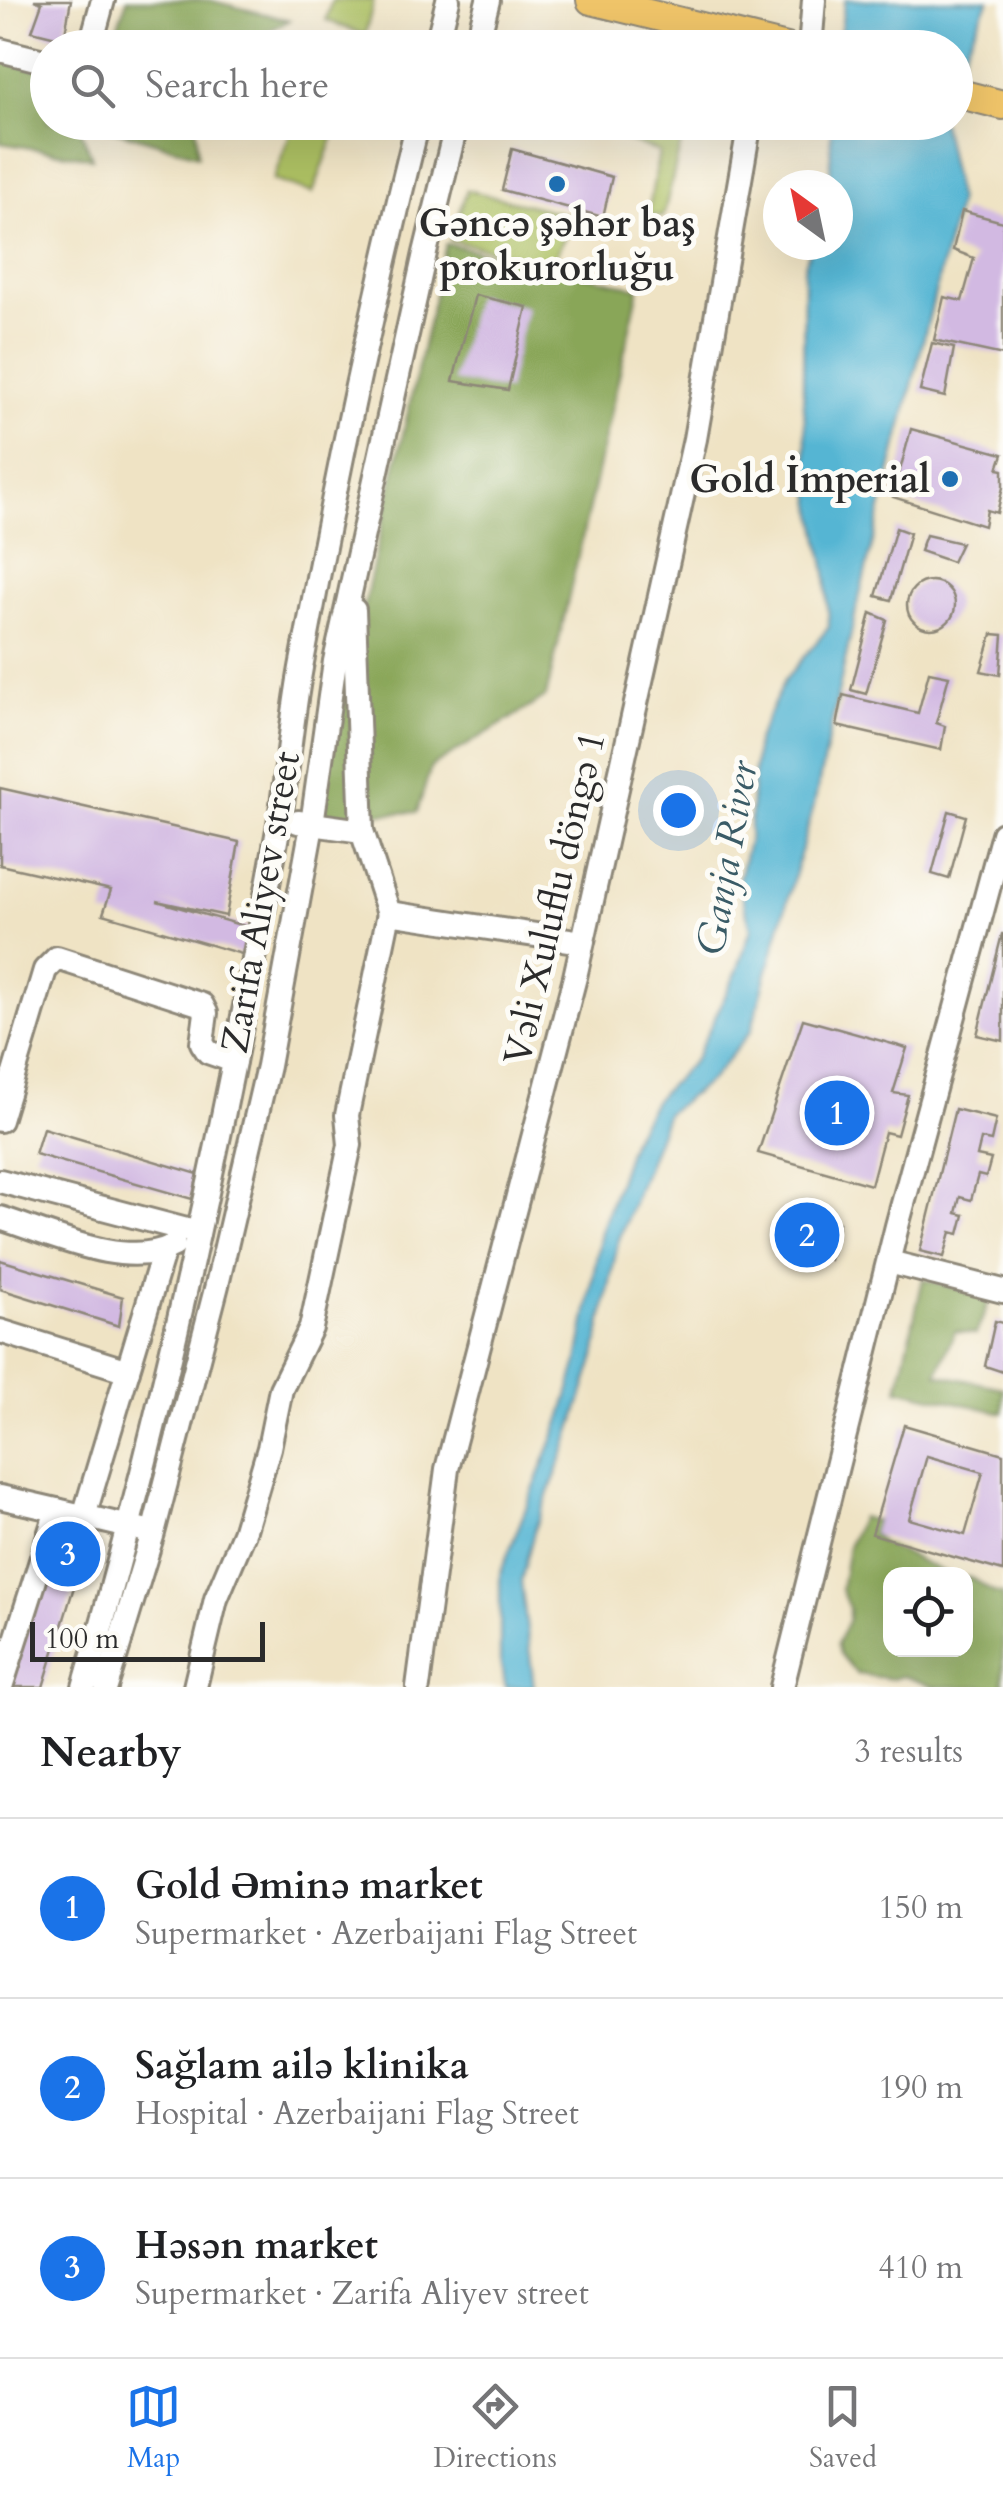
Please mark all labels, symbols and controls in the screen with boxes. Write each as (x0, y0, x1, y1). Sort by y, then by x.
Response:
search box (30, 30, 973, 140)
icon: search (65, 58, 120, 113)
text: Search here (145, 59, 329, 111)
north arrow (763, 170, 853, 260)
marker: Gəncə şəhər baş prokurorluğu (546, 173, 568, 195)
place label: Gəncə şəhər baş prokurorluğu (418, 198, 696, 294)
place label: Gold İmperial (689, 454, 930, 506)
marker: Gold İmperial (939, 468, 961, 490)
street label: Vəli Xuluflu döngə 1 (491, 727, 619, 1070)
street label: Zarifa Aliyev street (209, 747, 313, 1057)
water label: Ganja River (683, 755, 772, 959)
your location (653, 785, 704, 836)
pin: 1 (804, 1076, 870, 1150)
pin: 2 (774, 1198, 840, 1272)
pin: 3 (36, 1516, 100, 1592)
map controls (883, 1567, 973, 1657)
button: locate (883, 1567, 973, 1657)
scale bar (30, 1617, 265, 1662)
text: 100 m (45, 1620, 119, 1658)
text: Nearby (40, 1724, 182, 1781)
text: 3 results (855, 1730, 963, 1774)
text: Gold Əminə market (135, 1860, 483, 1912)
text: 1 (64, 1886, 81, 1930)
text: 150 m (878, 1886, 963, 1930)
text: Supermarket · Azerbaijani Flag Street (135, 1912, 637, 1956)
text: Sağlam ailə klinika (135, 2040, 469, 2092)
text: 2 (64, 2066, 81, 2110)
text: 190 m (878, 2066, 963, 2110)
text: Hospital · Azerbaijani Flag Street (135, 2092, 579, 2136)
text: Həsən market (135, 2220, 378, 2272)
text: 3 (64, 2246, 81, 2290)
text: 410 m (878, 2246, 963, 2290)
text: Supermarket · Zarifa Aliyev street (135, 2272, 589, 2316)
tab: Map (126, 2379, 181, 2477)
tab: Directions (433, 2379, 557, 2477)
tab: Saved (809, 2379, 877, 2477)

